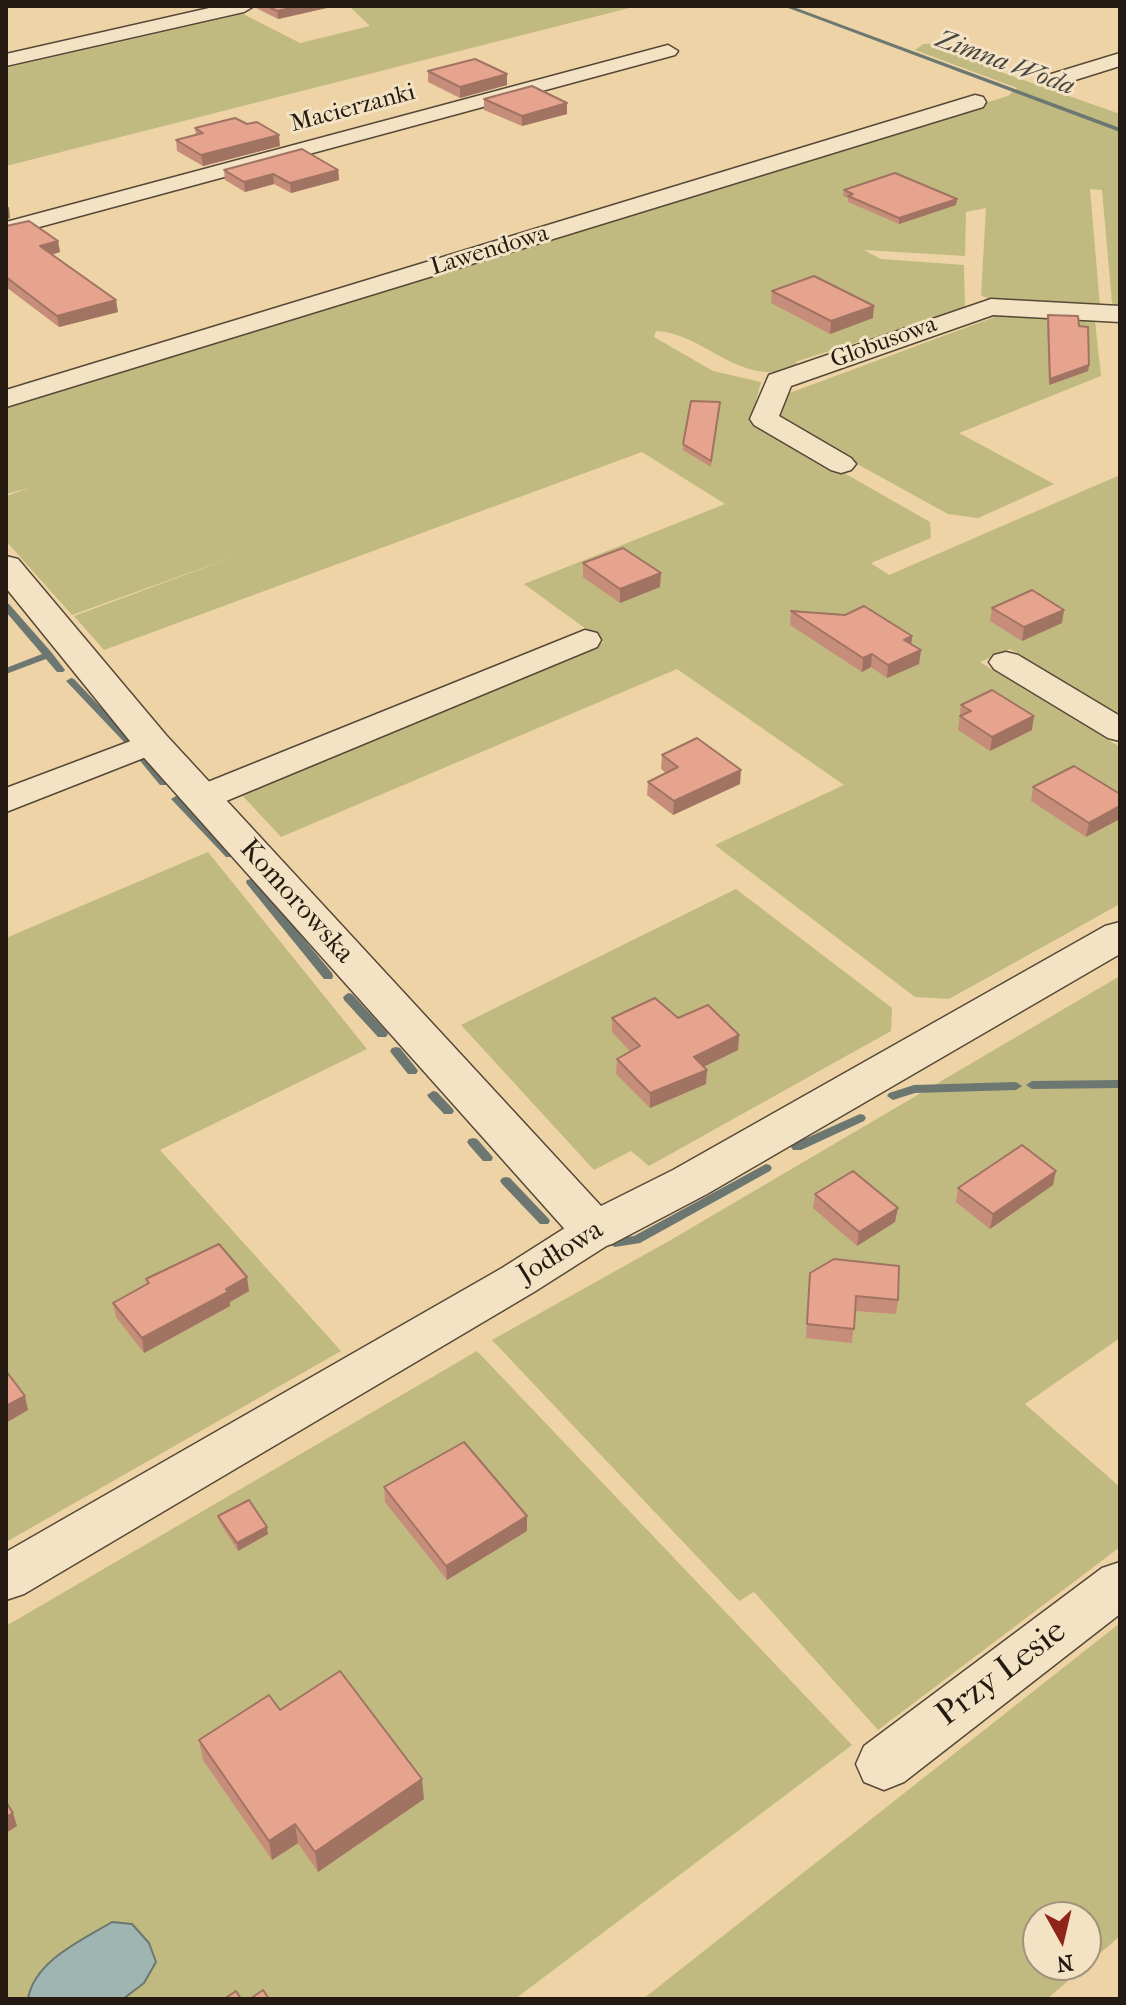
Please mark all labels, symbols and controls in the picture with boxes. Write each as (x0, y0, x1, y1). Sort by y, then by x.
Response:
water label: Zimna Woda (932, 25, 1078, 103)
street label: Macierzanki (288, 79, 418, 139)
street label: Lawendowa (428, 219, 552, 283)
street label: Globusowa (827, 311, 941, 375)
street label: Komorowska (232, 833, 360, 971)
street label: Jodłowa (512, 1214, 610, 1292)
street label: Przy Lesie (929, 1612, 1075, 1736)
north arrow (1022, 1901, 1102, 1981)
text: N (1055, 1949, 1075, 1977)

